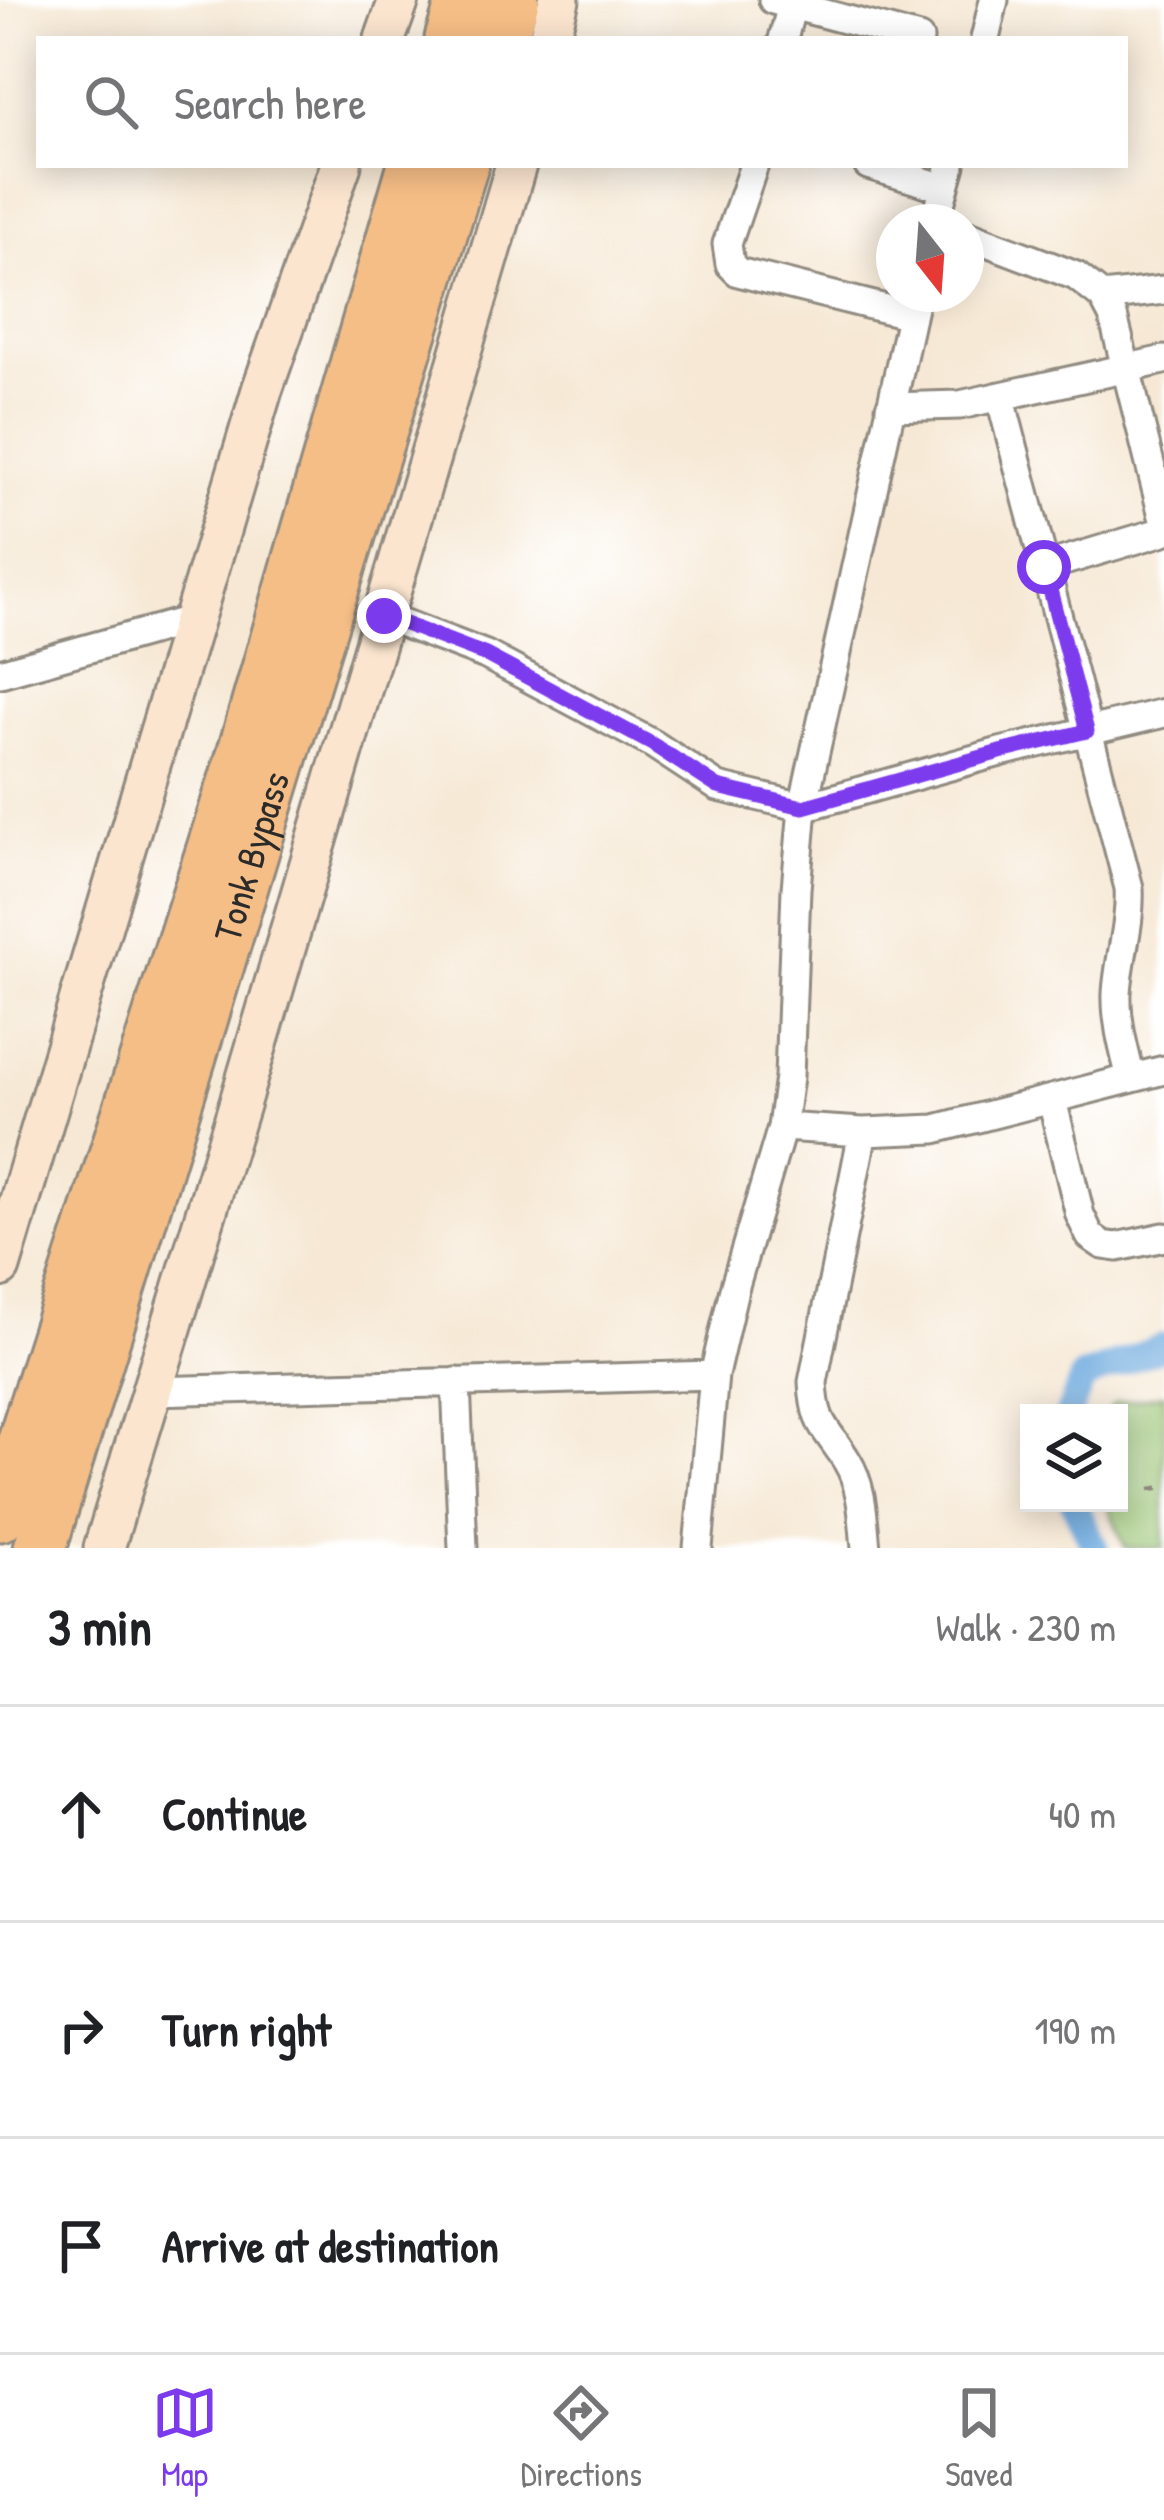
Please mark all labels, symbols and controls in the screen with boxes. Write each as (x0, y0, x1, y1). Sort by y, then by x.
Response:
search box (36, 36, 1128, 168)
icon: search (78, 69, 144, 135)
text: Search here (174, 72, 366, 133)
north arrow (876, 204, 984, 312)
route start (1017, 540, 1071, 594)
route end (357, 589, 411, 643)
street label: Tonk Bypass (200, 765, 301, 948)
map controls (1020, 1404, 1128, 1512)
button: layers (1020, 1404, 1128, 1512)
text: 3 min (48, 1592, 152, 1661)
text: Walk · 230 m (936, 1600, 1116, 1653)
icon: ahead (48, 1781, 114, 1847)
text: Continue (162, 1783, 307, 1844)
text: 40 m (1048, 1787, 1116, 1840)
icon: right (48, 1997, 114, 2063)
text: Turn right (162, 1999, 331, 2060)
text: 190 m (1035, 2003, 1116, 2056)
icon: arrive (48, 2213, 114, 2279)
text: Arrive at destination (162, 2215, 499, 2276)
tab: Map (152, 2380, 218, 2496)
tab: Directions (521, 2380, 642, 2496)
tab: Saved (945, 2380, 1012, 2496)

